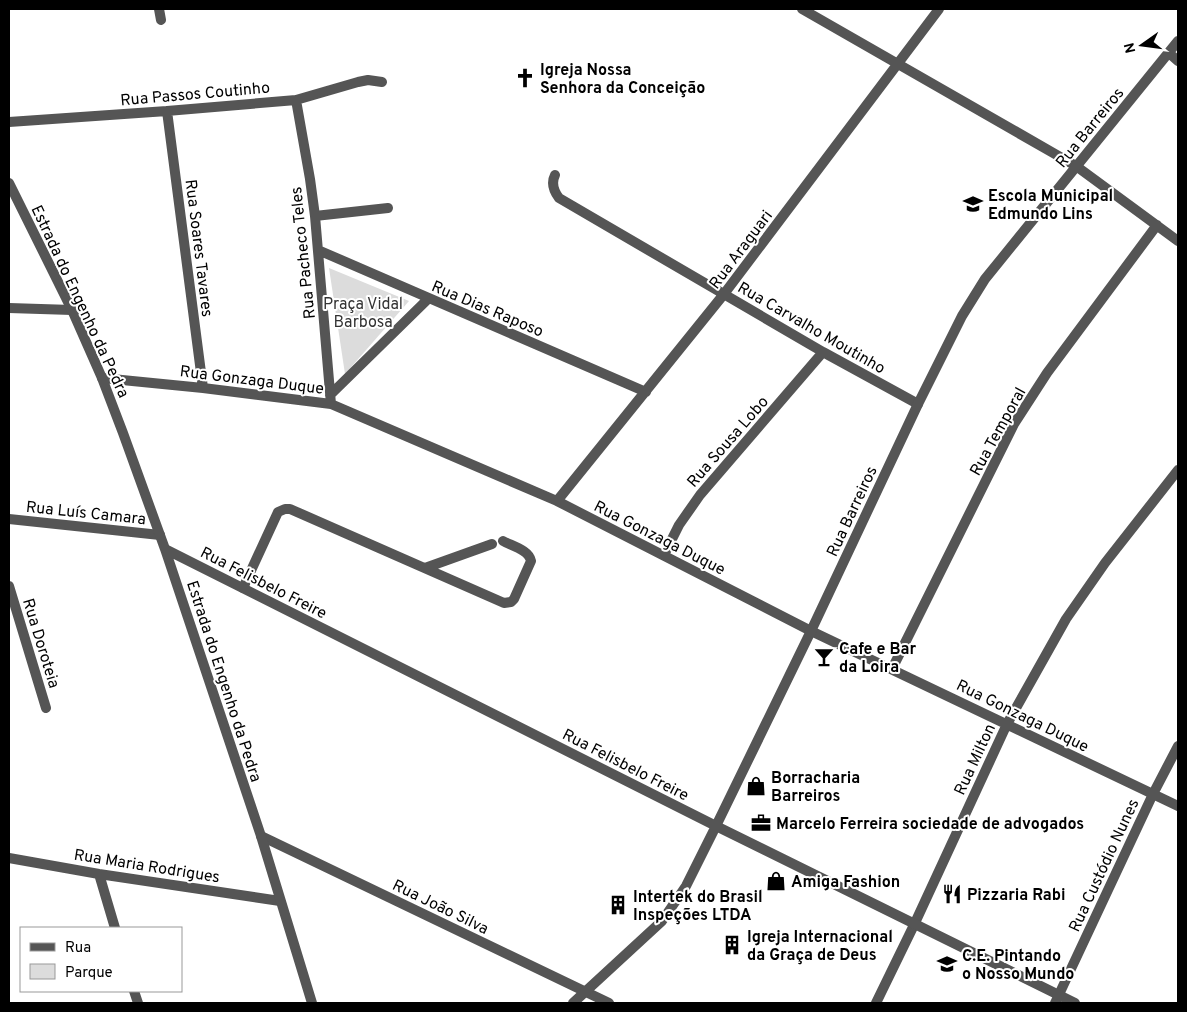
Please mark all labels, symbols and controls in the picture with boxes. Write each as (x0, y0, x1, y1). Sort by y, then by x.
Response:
north arrow (1117, 20, 1167, 70)
text: N (1121, 41, 1140, 55)
place label: Igreja Nossa Senhora da Conceição (540, 61, 705, 99)
church icon: Igreja Nossa Senhora da Conceição (514, 67, 536, 89)
street label: Rua Passos Coutinho (120, 78, 271, 111)
street label: Rua Barreiros (1052, 84, 1129, 173)
street label: Rua Soares Tavares (180, 178, 216, 318)
street label: Rua Pacheco Teles (287, 186, 321, 320)
place label: Escola Municipal Edmundo Lins (988, 187, 1113, 225)
school or university icon: Escola Municipal Edmundo Lins (962, 193, 984, 215)
street label: Estrada do Engenho da Pedra (26, 202, 133, 401)
street label: Rua Araguari (705, 207, 778, 294)
street label: Rua Dias Raposo (428, 277, 546, 342)
street label: Rua Carvalho Moutinho (734, 278, 888, 379)
park label: Praça Vidal Barbosa (323, 295, 403, 333)
street label: Rua Gonzaga Duque (179, 362, 325, 400)
street label: Rua Temporal (966, 384, 1031, 480)
street label: Rua Sousa Lobo (683, 392, 774, 492)
street label: Rua Barreiros (823, 463, 883, 560)
street label: Rua Gonzaga Duque (590, 497, 728, 581)
street label: Rua Luís Camara (25, 498, 147, 530)
street label: Rua Felisbelo Freire (197, 543, 330, 624)
street label: Estrada do Engenho da Pedra (181, 578, 265, 785)
street label: Rua Doroteia (17, 596, 63, 691)
place label: Cafe e Bar da Loira (839, 640, 917, 678)
bar icon: Cafe e Bar da Loira (813, 646, 835, 668)
street label: Rua Gonzaga Duque (953, 676, 1092, 758)
street label: Rua Milton (951, 721, 1001, 799)
street label: Rua Felisbelo Freire (559, 725, 692, 806)
place label: Borracharia Barreiros (771, 769, 860, 807)
shop icon: Borracharia Barreiros (745, 775, 767, 797)
street label: Rua Custódio Nunes (1065, 796, 1144, 936)
office icon: Marcelo Ferreira sociedade de advogados (750, 812, 772, 834)
place label: Marcelo Ferreira sociedade de advogados (776, 815, 1084, 835)
street label: Rua Maria Rodrigues (72, 846, 221, 888)
shop icon: Amiga Fashion (765, 870, 787, 892)
place label: Amiga Fashion (791, 873, 900, 893)
street label: Rua João Silva (389, 876, 492, 940)
restaurant icon: Pizzaria Rabi (941, 883, 963, 905)
place label: Pizzaria Rabi (967, 886, 1065, 906)
place label: Intertek do Brasil Inspeções LTDA (633, 888, 763, 926)
building icon: Intertek do Brasil Inspeções LTDA (607, 894, 629, 916)
legend (20, 927, 182, 992)
place label: Igreja Internacional da Graça de Deus (747, 928, 893, 966)
building icon: Igreja Internacional da Graça de Deus (721, 934, 743, 956)
text: Rua (65, 939, 91, 958)
place label: C.E. Pintando o Nosso Mundo (962, 947, 1074, 985)
school or university icon: C.E. Pintando o Nosso Mundo (936, 953, 958, 975)
text: Parque (65, 964, 113, 983)

